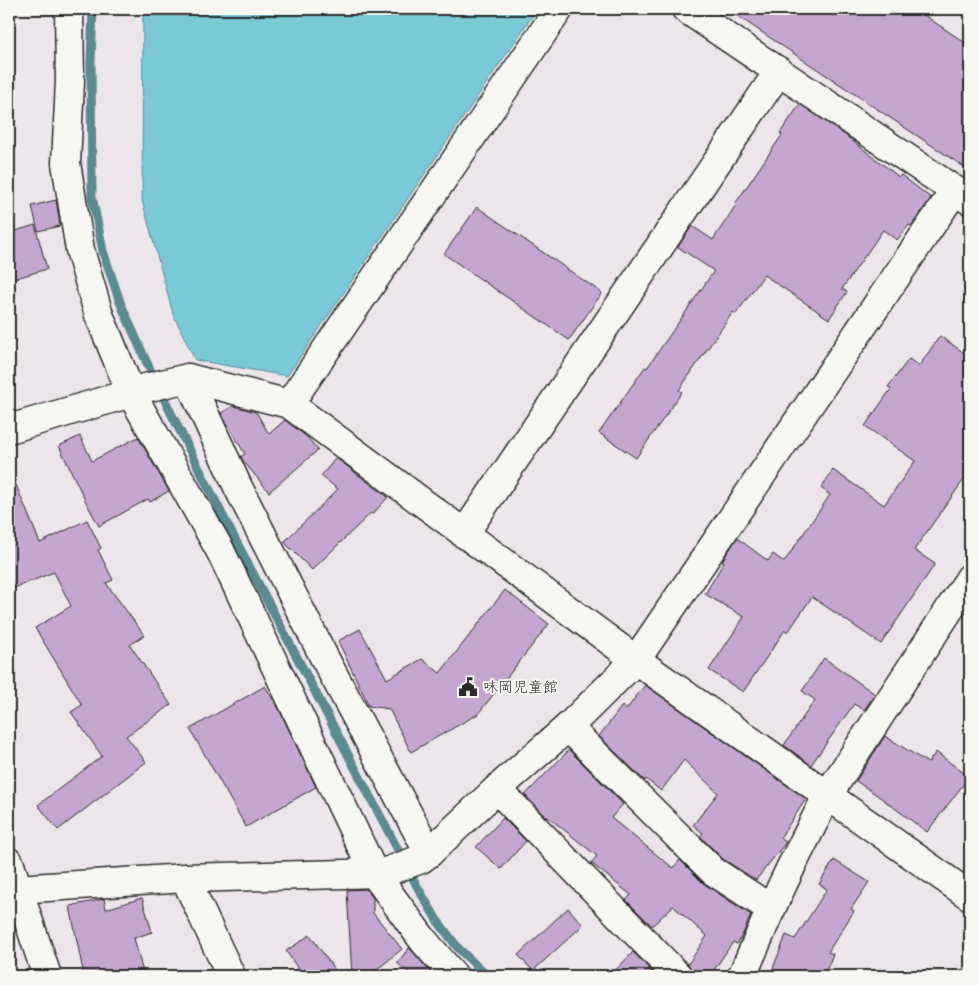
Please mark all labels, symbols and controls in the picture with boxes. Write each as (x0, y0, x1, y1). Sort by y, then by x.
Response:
public building icon: 味岡児童館 (457, 676, 479, 698)
place label: 味岡児童館 (483, 677, 558, 698)

